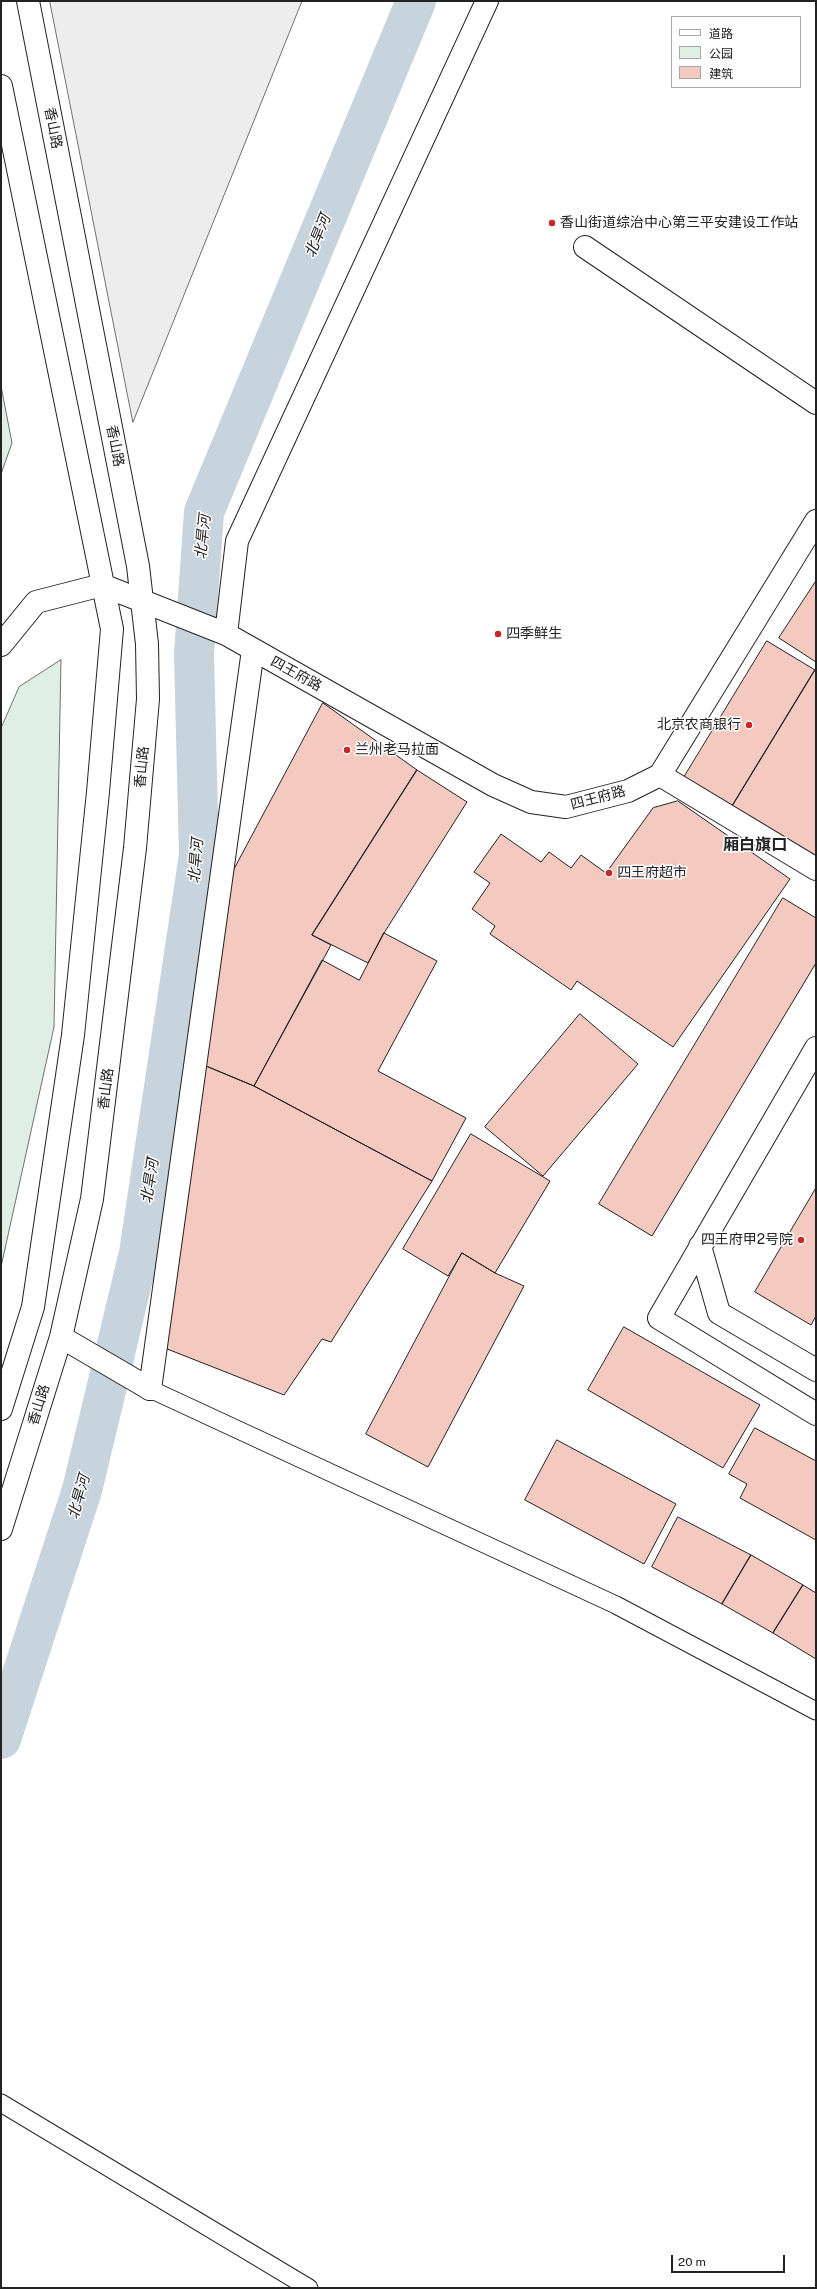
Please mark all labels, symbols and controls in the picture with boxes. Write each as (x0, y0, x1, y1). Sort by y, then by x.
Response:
legend (671, 16, 801, 88)
text: 道路 (709, 27, 733, 41)
text: 公园 (709, 47, 733, 61)
text: 建筑 (709, 67, 733, 81)
street label: 香山路 (41, 106, 65, 150)
water label: 北旱河 (301, 212, 335, 260)
place label: 香山街道综治中心第三平安建设工作站 (560, 215, 798, 231)
marker: 香山街道综治中心第三平安建设工作站 (547, 218, 557, 228)
street label: 香山路 (103, 424, 127, 468)
water label: 北旱河 (192, 514, 214, 560)
place label: 四季鲜生 (506, 626, 562, 642)
marker: 四季鲜生 (493, 629, 503, 639)
street label: 四王府路 (267, 653, 325, 695)
place label: 北京农商银行 (657, 717, 741, 733)
marker: 北京农商银行 (744, 720, 754, 730)
place label: 兰州老马拉面 (355, 742, 439, 758)
street label: 香山路 (132, 745, 152, 789)
marker: 兰州老马拉面 (342, 745, 352, 755)
street label: 四王府路 (569, 783, 627, 813)
district label: 厢白旗口 (723, 835, 787, 855)
water label: 北旱河 (185, 838, 207, 884)
place label: 四王府超市 (617, 865, 687, 881)
marker: 四王府超市 (604, 868, 614, 878)
street label: 香山路 (95, 1067, 117, 1111)
water label: 北旱河 (138, 1157, 162, 1205)
place label: 四王府甲2号院 (701, 1232, 793, 1248)
marker: 四王府甲2号院 (796, 1235, 806, 1245)
street label: 香山路 (25, 1382, 53, 1428)
water label: 北旱河 (64, 1473, 94, 1521)
scale bar (673, 2247, 787, 2273)
text: 20 m (678, 2255, 706, 2269)

